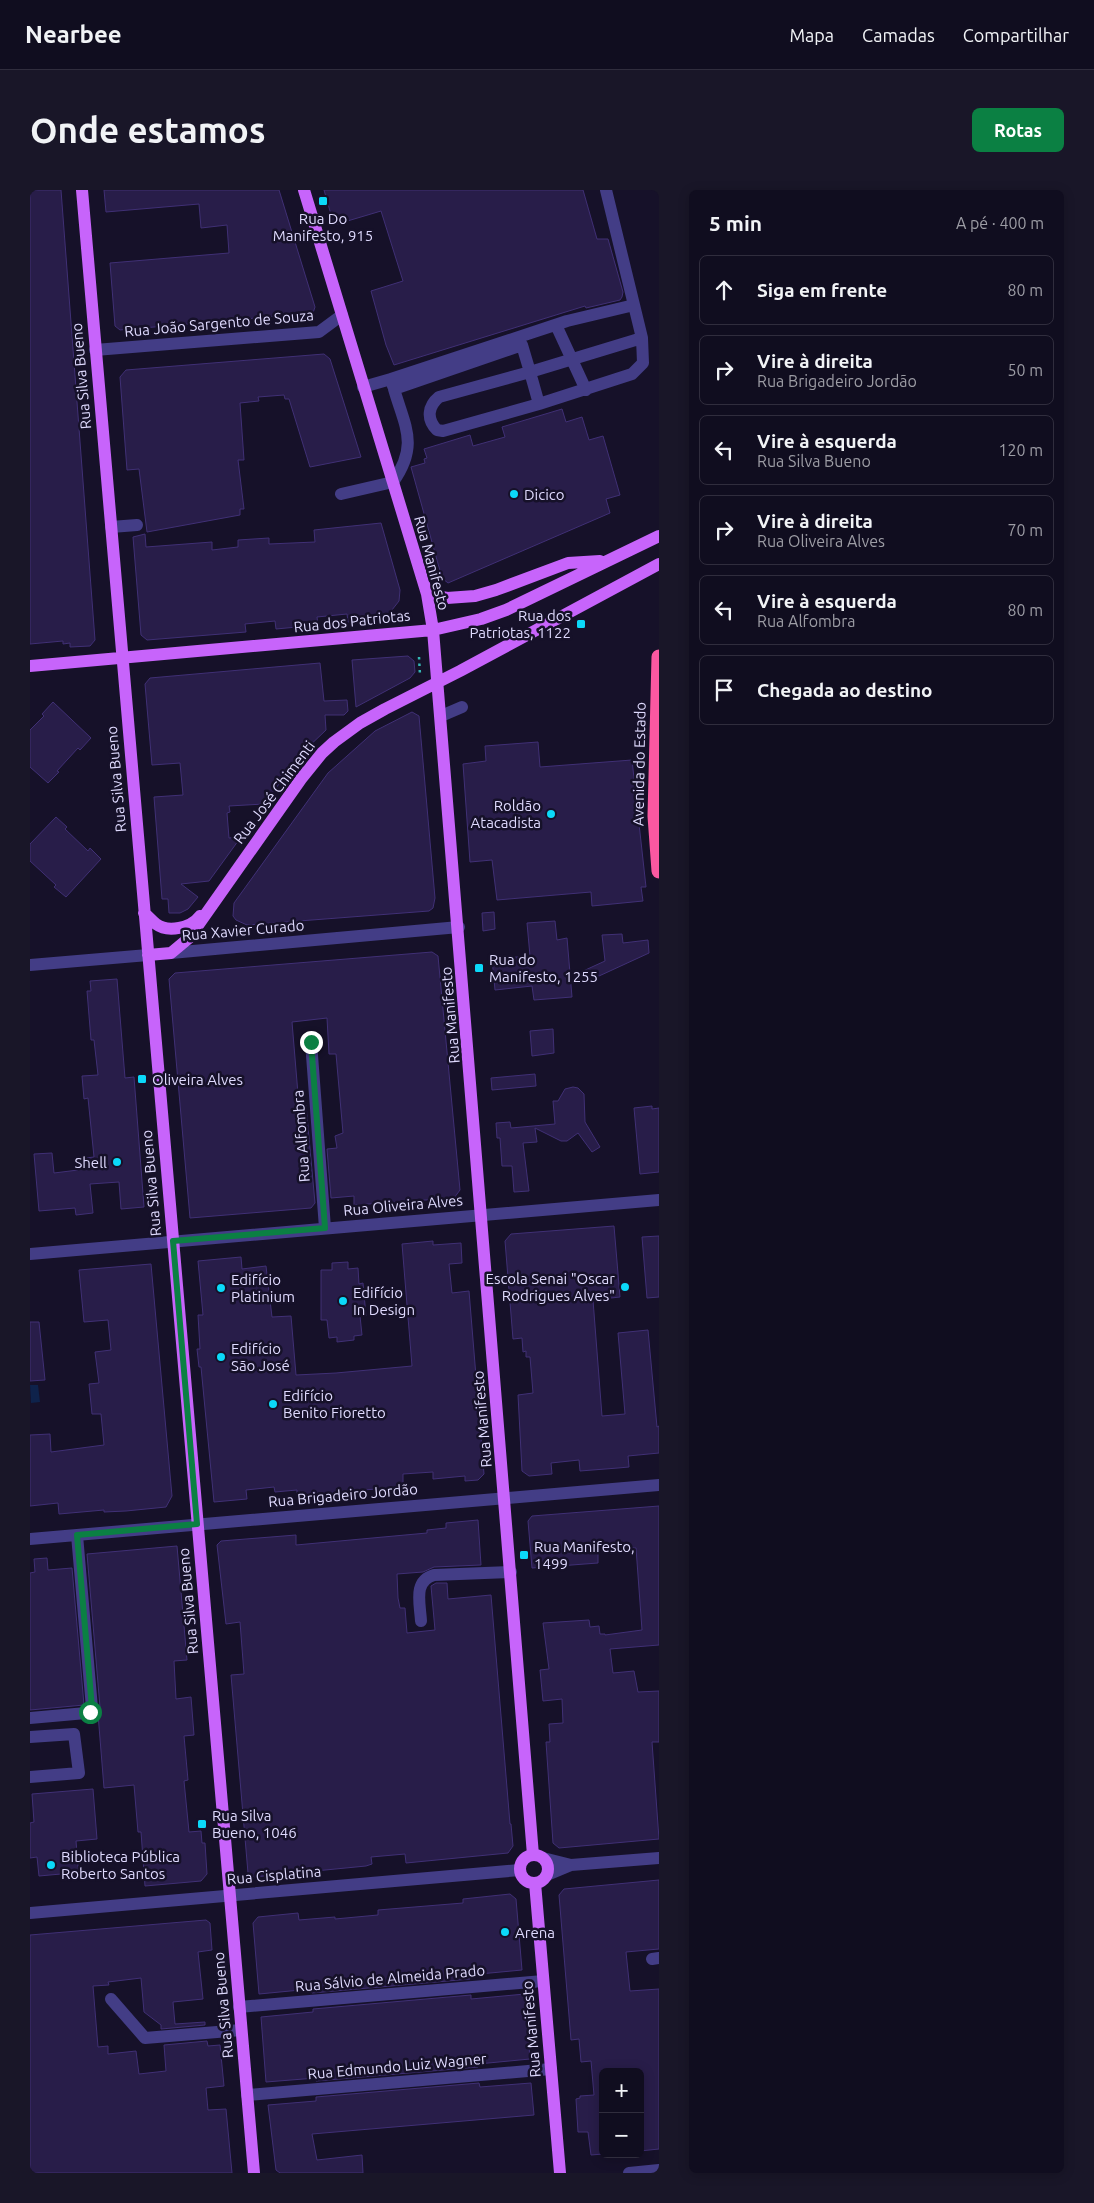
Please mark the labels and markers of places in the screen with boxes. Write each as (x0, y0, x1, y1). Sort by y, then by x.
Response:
marker: Rua Do Manifesto, 915 (317, 195, 329, 207)
place label: Rua Do Manifesto, 915 (273, 210, 373, 244)
place label: Dicico (524, 486, 565, 503)
marker: Dicico (508, 488, 520, 500)
place label: Rua dos Patriotas, 1122 (469, 607, 571, 641)
marker: Rua dos Patriotas, 1122 (575, 618, 587, 630)
place label: Roldão Atacadista (471, 797, 541, 831)
marker: Roldão Atacadista (545, 808, 557, 820)
place label: Rua do Manifesto, 1255 (489, 951, 598, 985)
marker: Rua do Manifesto, 1255 (473, 962, 485, 974)
place label: Oliveira Alves (152, 1071, 243, 1088)
marker: Oliveira Alves (136, 1073, 148, 1085)
place label: Shell (74, 1154, 107, 1171)
marker: Shell (111, 1156, 123, 1168)
place label: Escola Senai "Oscar Rodrigues Alves" (485, 1270, 615, 1304)
place label: Edifício Platinium (231, 1271, 295, 1305)
marker: Escola Senai "Oscar Rodrigues Alves" (619, 1281, 631, 1293)
marker: Edifício Platinium (215, 1282, 227, 1294)
place label: Edifício In Design (353, 1284, 415, 1318)
marker: Edifício In Design (337, 1295, 349, 1307)
place label: Edifício São José (231, 1340, 290, 1374)
marker: Edifício São José (215, 1351, 227, 1363)
place label: Edifício Benito Fioretto (283, 1387, 386, 1421)
marker: Edifício Benito Fioretto (267, 1398, 279, 1410)
place label: Rua Manifesto, 1499 (534, 1538, 635, 1572)
marker: Rua Manifesto, 1499 (518, 1549, 530, 1561)
place label: Rua Silva Bueno, 1046 (212, 1807, 297, 1841)
marker: Rua Silva Bueno, 1046 (196, 1818, 208, 1830)
place label: Biblioteca Pública Roberto Santos (61, 1848, 180, 1882)
marker: Biblioteca Pública Roberto Santos (45, 1859, 57, 1871)
place label: Arena (515, 1924, 555, 1941)
marker: Arena (499, 1926, 511, 1938)

